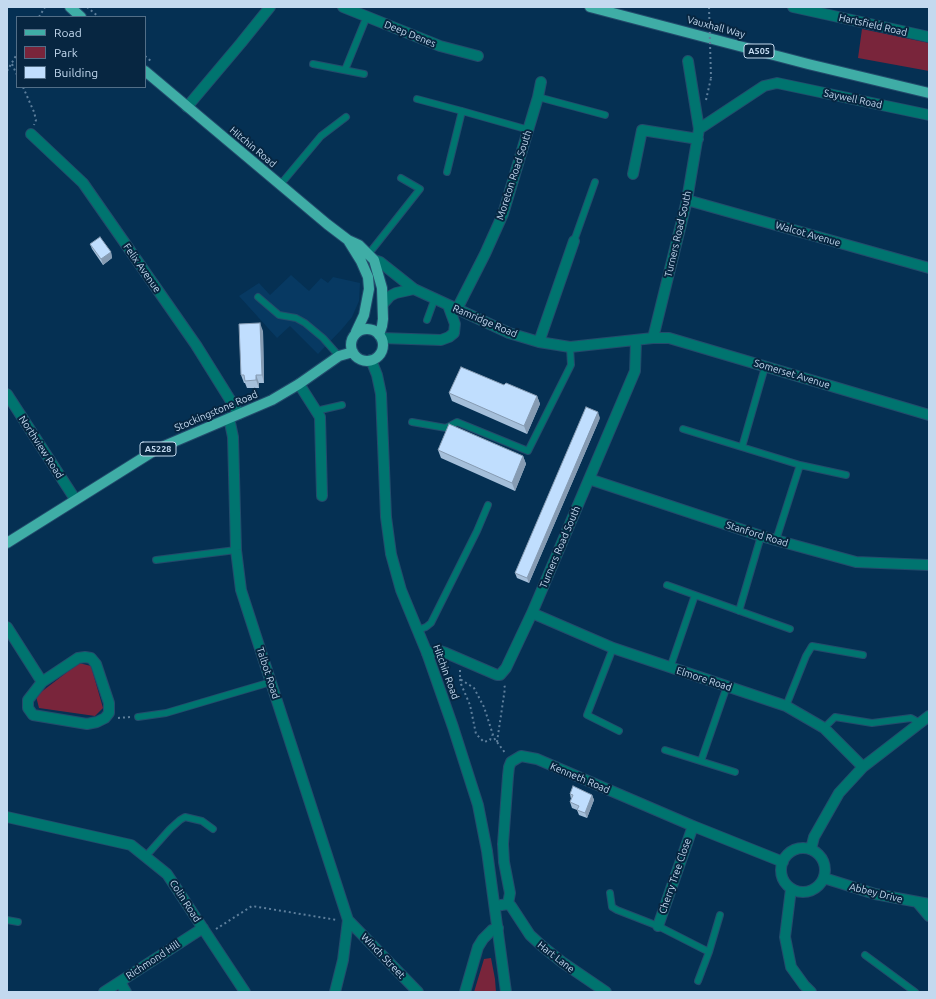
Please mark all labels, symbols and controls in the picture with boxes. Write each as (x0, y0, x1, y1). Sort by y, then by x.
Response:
street label: Hartsfield Road (838, 11, 908, 39)
street label: Vauxhall Way (686, 14, 746, 40)
legend (16, 16, 146, 88)
street label: Deep Denes (383, 18, 437, 50)
text: Road (54, 26, 82, 39)
road number: A505 (744, 44, 774, 58)
text: Park (54, 46, 78, 59)
text: Building (54, 66, 98, 79)
street label: Saywell Road (823, 87, 883, 111)
street label: Hitchin Road (227, 124, 279, 170)
street label: Moreton Road South (494, 129, 534, 221)
street label: Turners Road South (662, 190, 694, 278)
street label: Walcot Avenue (774, 219, 842, 249)
street label: Felix Avenue (121, 241, 163, 295)
street label: Ramridge Road (451, 302, 519, 340)
street label: Somerset Avenue (753, 357, 831, 391)
street label: Stockingstone Road (173, 388, 259, 434)
street label: Northview Road (16, 413, 66, 481)
road number: A5228 (140, 442, 176, 456)
street label: Turners Road South (537, 504, 583, 590)
street label: Stanford Road (724, 519, 790, 549)
street label: Hitchin Road (431, 643, 461, 701)
street label: Talbot Road (254, 646, 282, 700)
street label: Elmore Road (675, 664, 733, 694)
street label: Kenneth Road (548, 760, 612, 796)
street label: Cherry Tree Close (656, 837, 694, 915)
street label: Colin Road (167, 878, 203, 924)
street label: Abbey Drive (848, 881, 904, 905)
street label: Winch Street (358, 931, 408, 981)
street label: Richmond Hill (124, 938, 182, 982)
street label: Hart Lane (535, 939, 577, 975)

